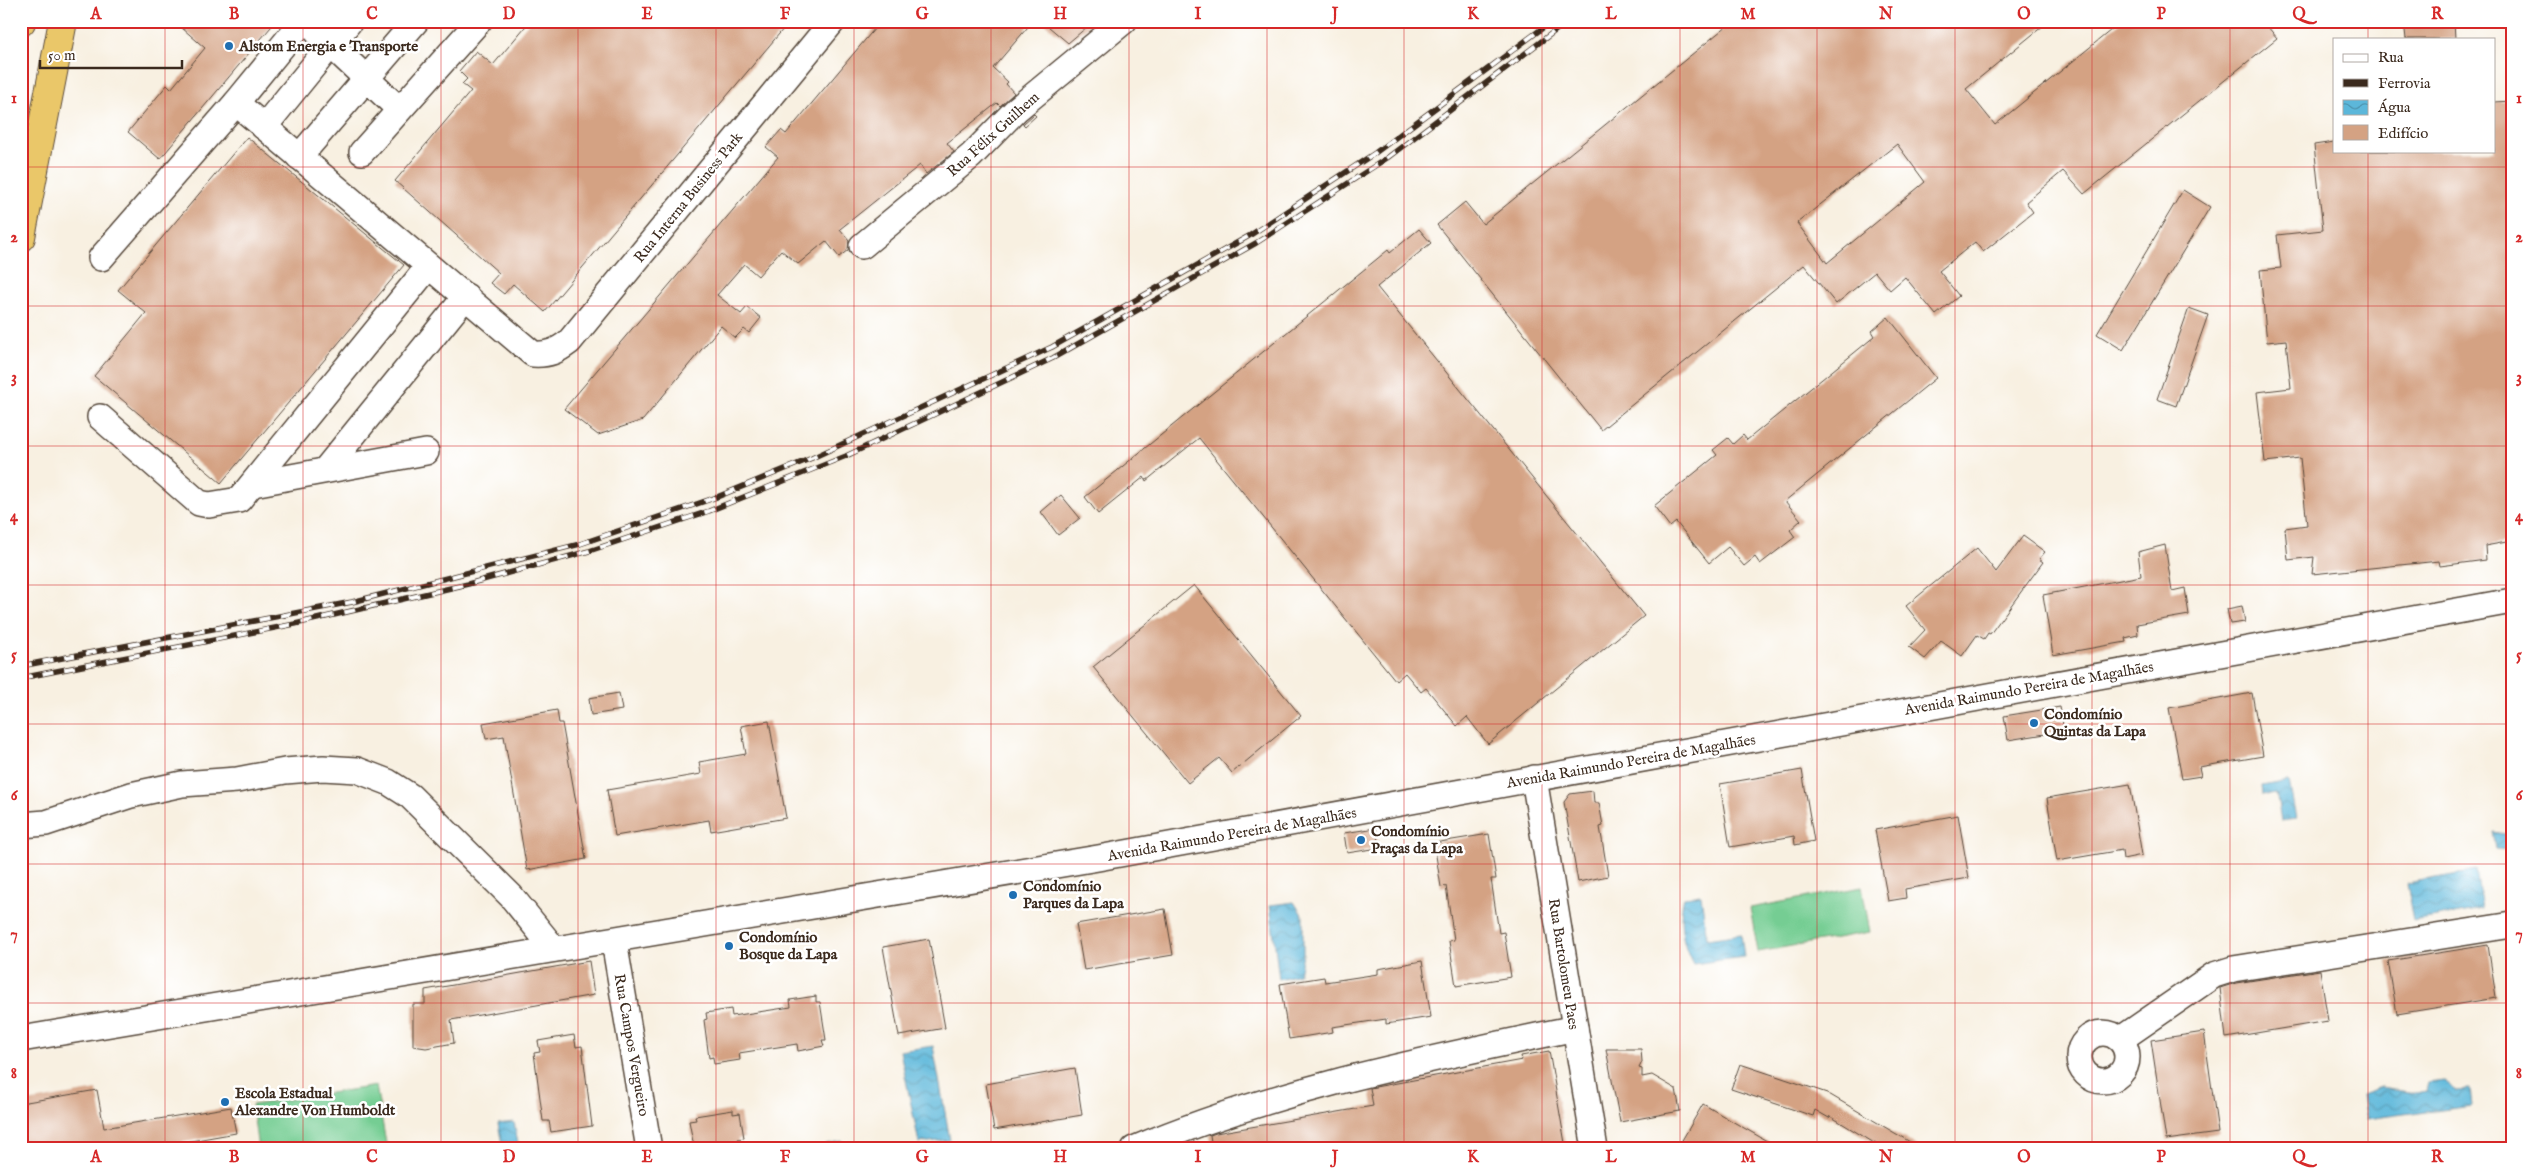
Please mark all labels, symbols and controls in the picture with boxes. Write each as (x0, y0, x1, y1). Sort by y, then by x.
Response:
text: A (90, 5, 103, 25)
text: B (229, 5, 240, 25)
text: C (366, 5, 378, 25)
text: D (503, 5, 516, 25)
text: E (641, 5, 653, 25)
text: F (780, 5, 791, 25)
text: G (916, 5, 929, 25)
text: H (1053, 5, 1067, 25)
text: I (1195, 5, 1202, 25)
text: J (1330, 5, 1339, 25)
text: K (1467, 5, 1480, 25)
text: L (1605, 5, 1617, 25)
text: M (1740, 5, 1756, 25)
text: N (1878, 5, 1893, 25)
text: O (2017, 5, 2031, 25)
text: P (2156, 5, 2166, 25)
text: Q (2292, 5, 2317, 25)
text: R (2431, 5, 2444, 25)
place label: Alstom Energia e Transporte (238, 37, 418, 56)
scale bar (40, 38, 182, 70)
legend (2333, 38, 2496, 152)
marker: Alstom Energia e Transporte (223, 40, 235, 52)
text: 50 m (48, 46, 76, 65)
text: Rua (2378, 48, 2404, 67)
text: Ferrovia (2378, 74, 2431, 93)
street label: Rua Félix Guilhem (943, 88, 1044, 181)
text: 1 (11, 89, 17, 109)
text: 1 (2516, 89, 2522, 109)
text: Água (2377, 98, 2411, 117)
text: Edifício (2378, 124, 2428, 143)
street label: Rua Interna Business Park (630, 127, 748, 267)
text: 2 (10, 228, 18, 248)
text: 2 (2515, 228, 2523, 248)
text: 3 (11, 368, 17, 388)
text: 3 (2516, 368, 2522, 388)
text: 4 (10, 507, 19, 527)
text: 4 (2515, 507, 2524, 527)
text: 5 (11, 646, 17, 666)
text: 5 (2516, 646, 2522, 666)
street label: Avenida Raimundo Pereira de Magalhães (1902, 657, 2155, 720)
place label: Condomínio Quintas da Lapa (2044, 705, 2146, 741)
marker: Condomínio Quintas da Lapa (2028, 717, 2040, 729)
street label: Avenida Raimundo Pereira de Magalhães (1504, 730, 1757, 793)
text: 6 (11, 786, 19, 806)
text: 6 (2516, 786, 2524, 806)
street label: Avenida Raimundo Pereira de Magalhães (1105, 803, 1358, 866)
place label: Condomínio Praças da Lapa (1371, 822, 1463, 858)
marker: Condomínio Praças da Lapa (1355, 834, 1367, 846)
place label: Condomínio Parques da Lapa (1023, 877, 1124, 913)
marker: Condomínio Parques da Lapa (1007, 889, 1019, 901)
street label: Rua Bartolomeu Paes (1544, 897, 1583, 1031)
text: 7 (10, 925, 18, 945)
text: 7 (2515, 925, 2523, 945)
place label: Condomínio Bosque da Lapa (739, 928, 838, 964)
marker: Condomínio Bosque da Lapa (723, 940, 735, 952)
street label: Rua Campos Vergueiro (610, 972, 653, 1118)
text: 8 (11, 1064, 17, 1084)
text: 8 (2516, 1064, 2522, 1084)
place label: Escola Estadual Alexandre Von Humboldt (234, 1084, 396, 1120)
marker: Escola Estadual Alexandre Von Humboldt (219, 1096, 231, 1108)
text: A (90, 1148, 103, 1168)
text: B (229, 1148, 240, 1168)
text: C (366, 1148, 378, 1168)
text: D (503, 1148, 516, 1168)
text: E (641, 1148, 653, 1168)
text: F (780, 1148, 791, 1168)
text: G (916, 1148, 929, 1168)
text: H (1053, 1148, 1067, 1168)
text: I (1195, 1148, 1202, 1168)
text: J (1330, 1148, 1339, 1168)
text: K (1467, 1148, 1480, 1168)
text: L (1605, 1148, 1617, 1168)
text: M (1740, 1148, 1756, 1168)
text: N (1878, 1148, 1893, 1168)
text: O (2017, 1148, 2031, 1168)
text: P (2156, 1148, 2166, 1168)
text: Q (2292, 1148, 2317, 1168)
text: R (2431, 1148, 2444, 1168)

